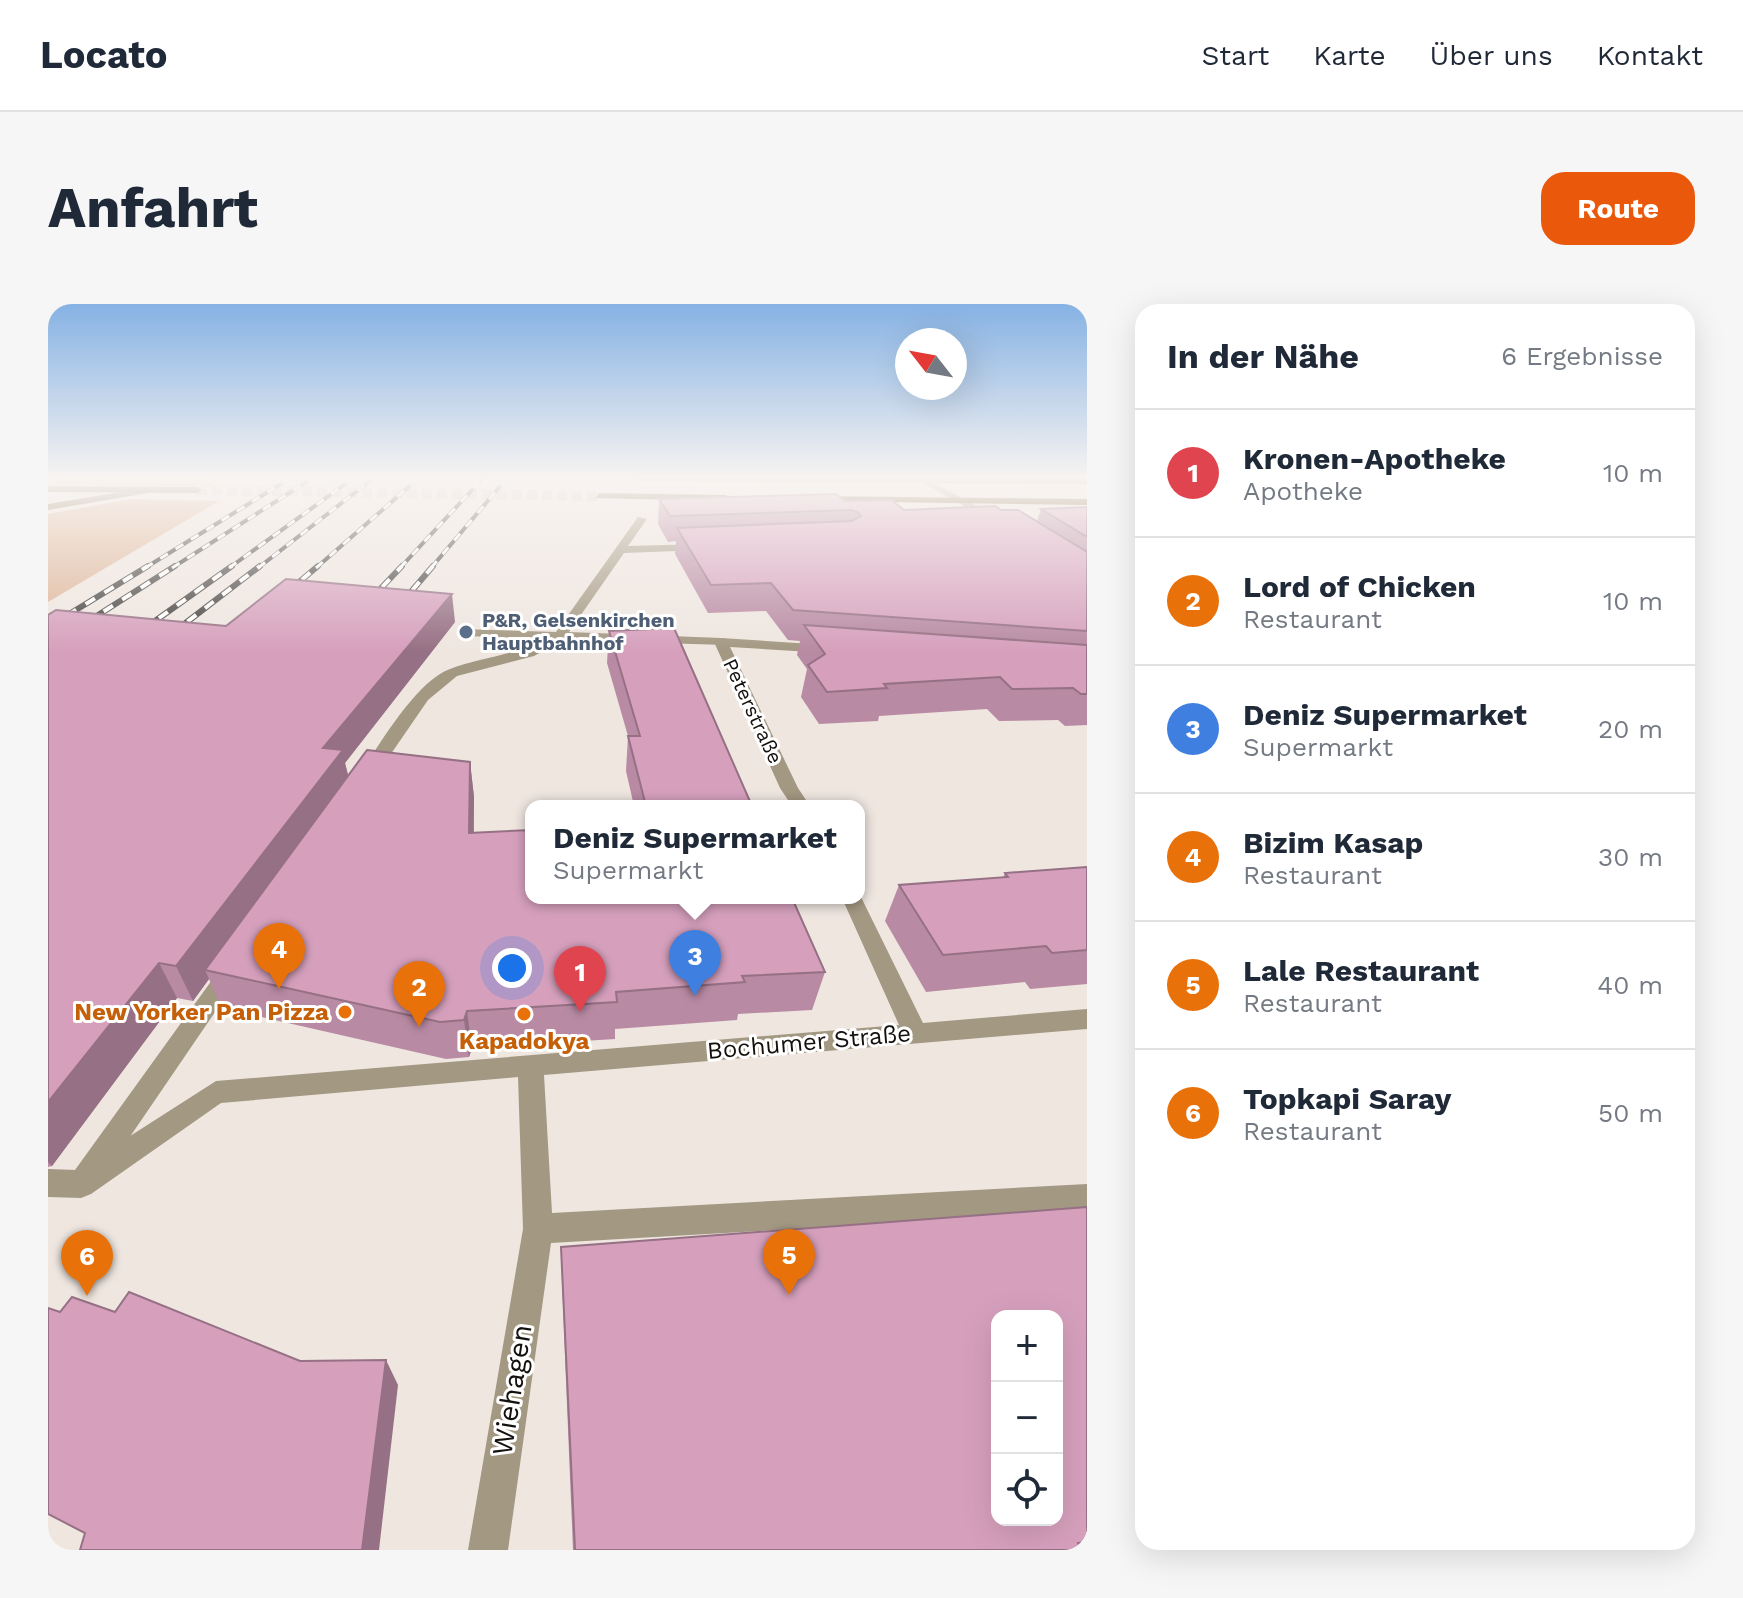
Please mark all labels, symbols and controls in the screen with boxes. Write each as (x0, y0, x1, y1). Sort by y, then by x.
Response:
text: Locato (40, 33, 168, 77)
text: Start (1201, 39, 1269, 72)
text: Karte (1313, 39, 1386, 72)
text: Über uns (1430, 39, 1553, 72)
text: Kontakt (1597, 39, 1703, 72)
button: Route (1541, 172, 1695, 245)
text: Anfahrt (48, 175, 258, 241)
north arrow (895, 328, 967, 400)
text: In der Nähe (1167, 336, 1359, 376)
text: 6 Ergebnisse (1501, 341, 1663, 371)
text: Kronen-Apotheke (1243, 441, 1506, 476)
text: 1 (1187, 458, 1199, 488)
text: 10 m (1603, 458, 1663, 488)
text: Apotheke (1243, 476, 1363, 506)
text: Lord of Chicken (1243, 569, 1476, 604)
text: 2 (1185, 586, 1201, 616)
text: 10 m (1603, 586, 1663, 616)
text: Restaurant (1243, 604, 1382, 634)
place label: P&R, Gelsenkirchen Hauptbahnhof (482, 608, 675, 655)
marker: P&R, Gelsenkirchen Hauptbahnhof (457, 623, 475, 641)
street label: Peterstraße (718, 655, 788, 767)
text: Deniz Supermarket (1243, 697, 1527, 732)
text: 3 (1185, 714, 1201, 744)
text: 20 m (1598, 714, 1663, 744)
text: Supermarkt (1243, 732, 1393, 762)
popup (525, 800, 865, 904)
text: Deniz Supermarket (553, 820, 837, 855)
text: Bizim Kasap (1243, 825, 1423, 860)
text: 4 (1185, 842, 1201, 872)
text: 30 m (1598, 842, 1663, 872)
text: Supermarkt (553, 855, 703, 885)
text: Restaurant (1243, 860, 1382, 890)
pin: 4 (253, 923, 305, 989)
pin: 3 (669, 930, 721, 996)
pin: 1 (554, 946, 606, 1012)
your location (492, 948, 532, 988)
text: Lale Restaurant (1243, 953, 1479, 988)
pin: 2 (393, 961, 445, 1027)
text: 5 (1185, 970, 1201, 1000)
text: 40 m (1597, 970, 1663, 1000)
text: Restaurant (1243, 988, 1382, 1018)
place label: New Yorker Pan Pizza (74, 998, 329, 1026)
marker: New Yorker Pan Pizza (336, 1003, 354, 1021)
marker: Kapadokya (515, 1005, 533, 1023)
street label: Bochumer Straße (706, 1019, 912, 1065)
place label: Kapadokya (459, 1027, 589, 1055)
text: Topkapi Saray (1243, 1081, 1451, 1116)
text: 6 (1185, 1098, 1201, 1128)
text: 50 m (1598, 1098, 1663, 1128)
text: Restaurant (1243, 1116, 1382, 1146)
pin: 5 (763, 1229, 815, 1295)
pin: 6 (61, 1230, 113, 1296)
map controls (991, 1310, 1063, 1526)
button: + (991, 1310, 1063, 1382)
street label: Wiehagen (485, 1322, 539, 1458)
button: − (991, 1382, 1063, 1454)
button: locate (991, 1454, 1063, 1526)

